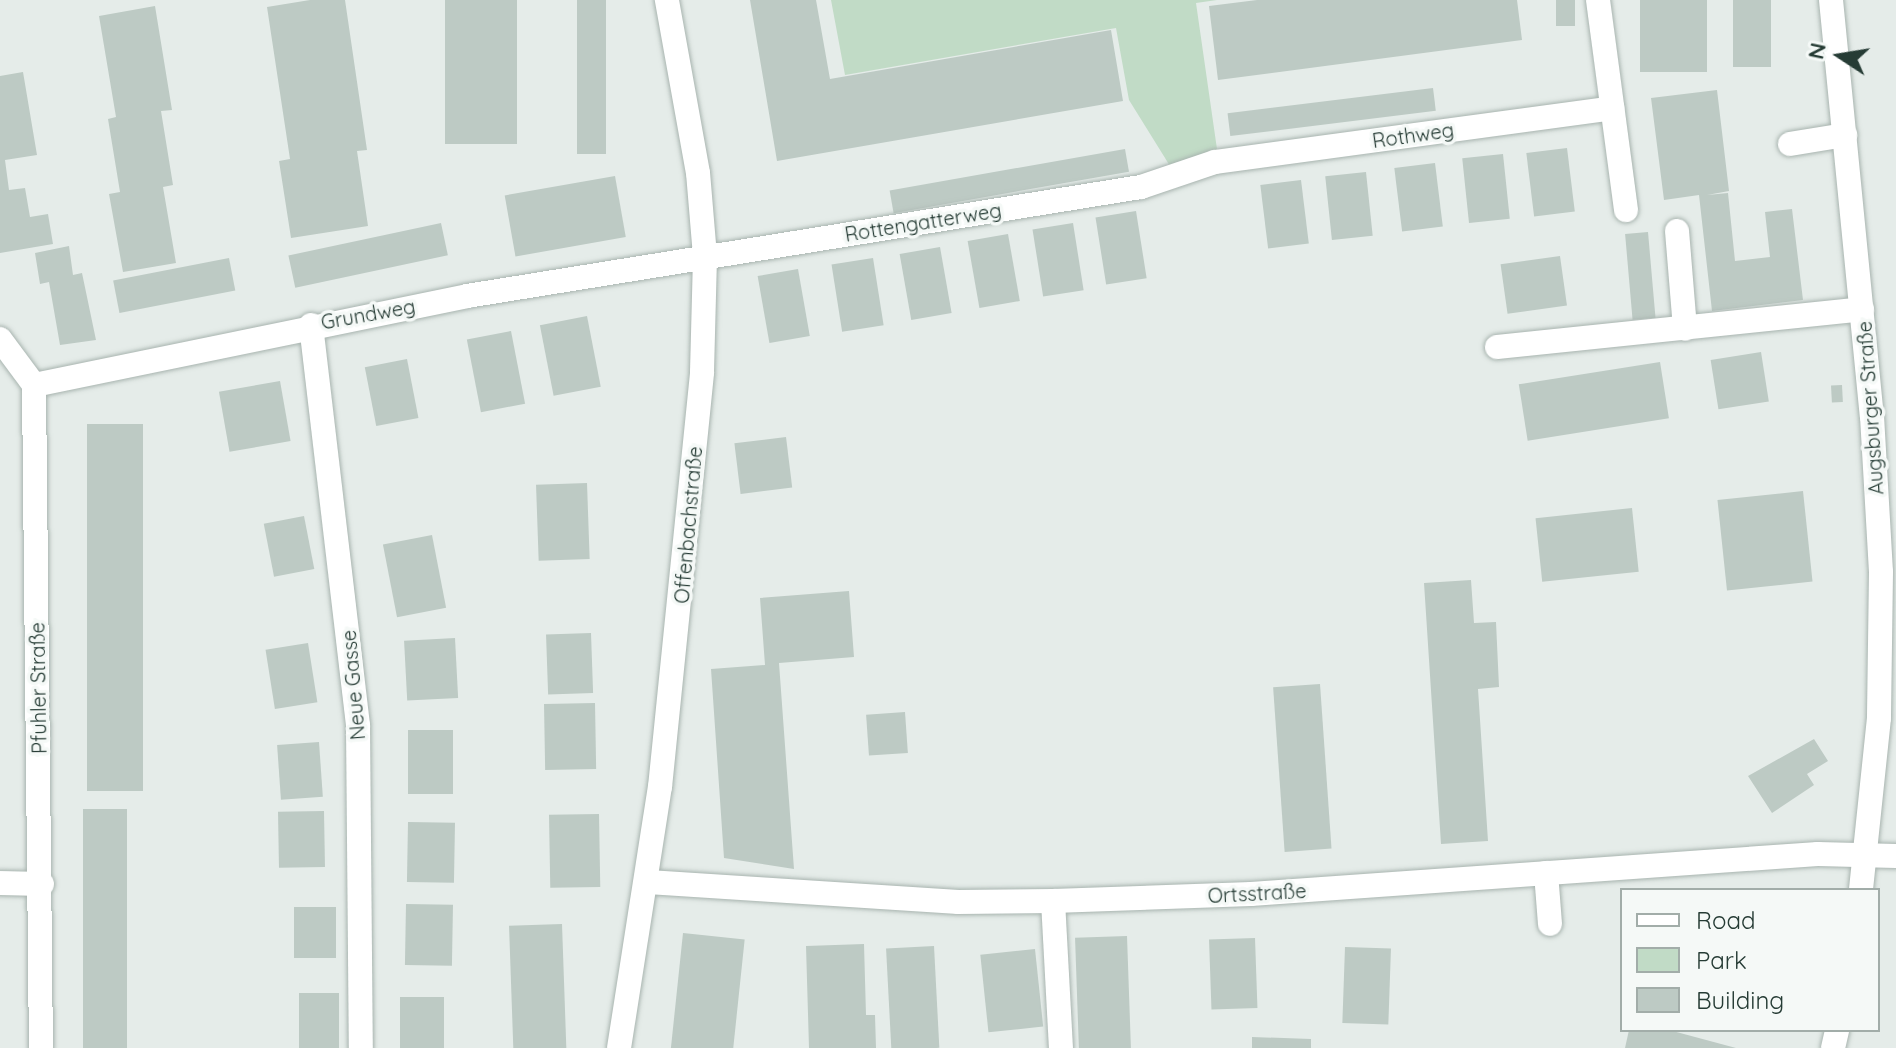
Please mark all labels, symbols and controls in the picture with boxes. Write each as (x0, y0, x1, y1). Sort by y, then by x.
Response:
north arrow (1800, 16, 1880, 96)
text: N (1801, 40, 1832, 62)
street label: Rothweg (1371, 117, 1455, 153)
street label: Rottengatterweg (843, 198, 1003, 246)
street label: Grundweg (319, 294, 417, 334)
street label: Augsburger Straße (1852, 320, 1888, 496)
street label: Offenbachstraße (669, 445, 707, 605)
street label: Pfuhler Straße (25, 622, 51, 754)
street label: Neue Gasse (336, 629, 370, 741)
street label: Ortsstraße (1207, 878, 1307, 908)
legend (1620, 888, 1880, 1032)
text: Road (1696, 905, 1756, 935)
text: Park (1696, 945, 1747, 975)
text: Building (1696, 985, 1784, 1015)

